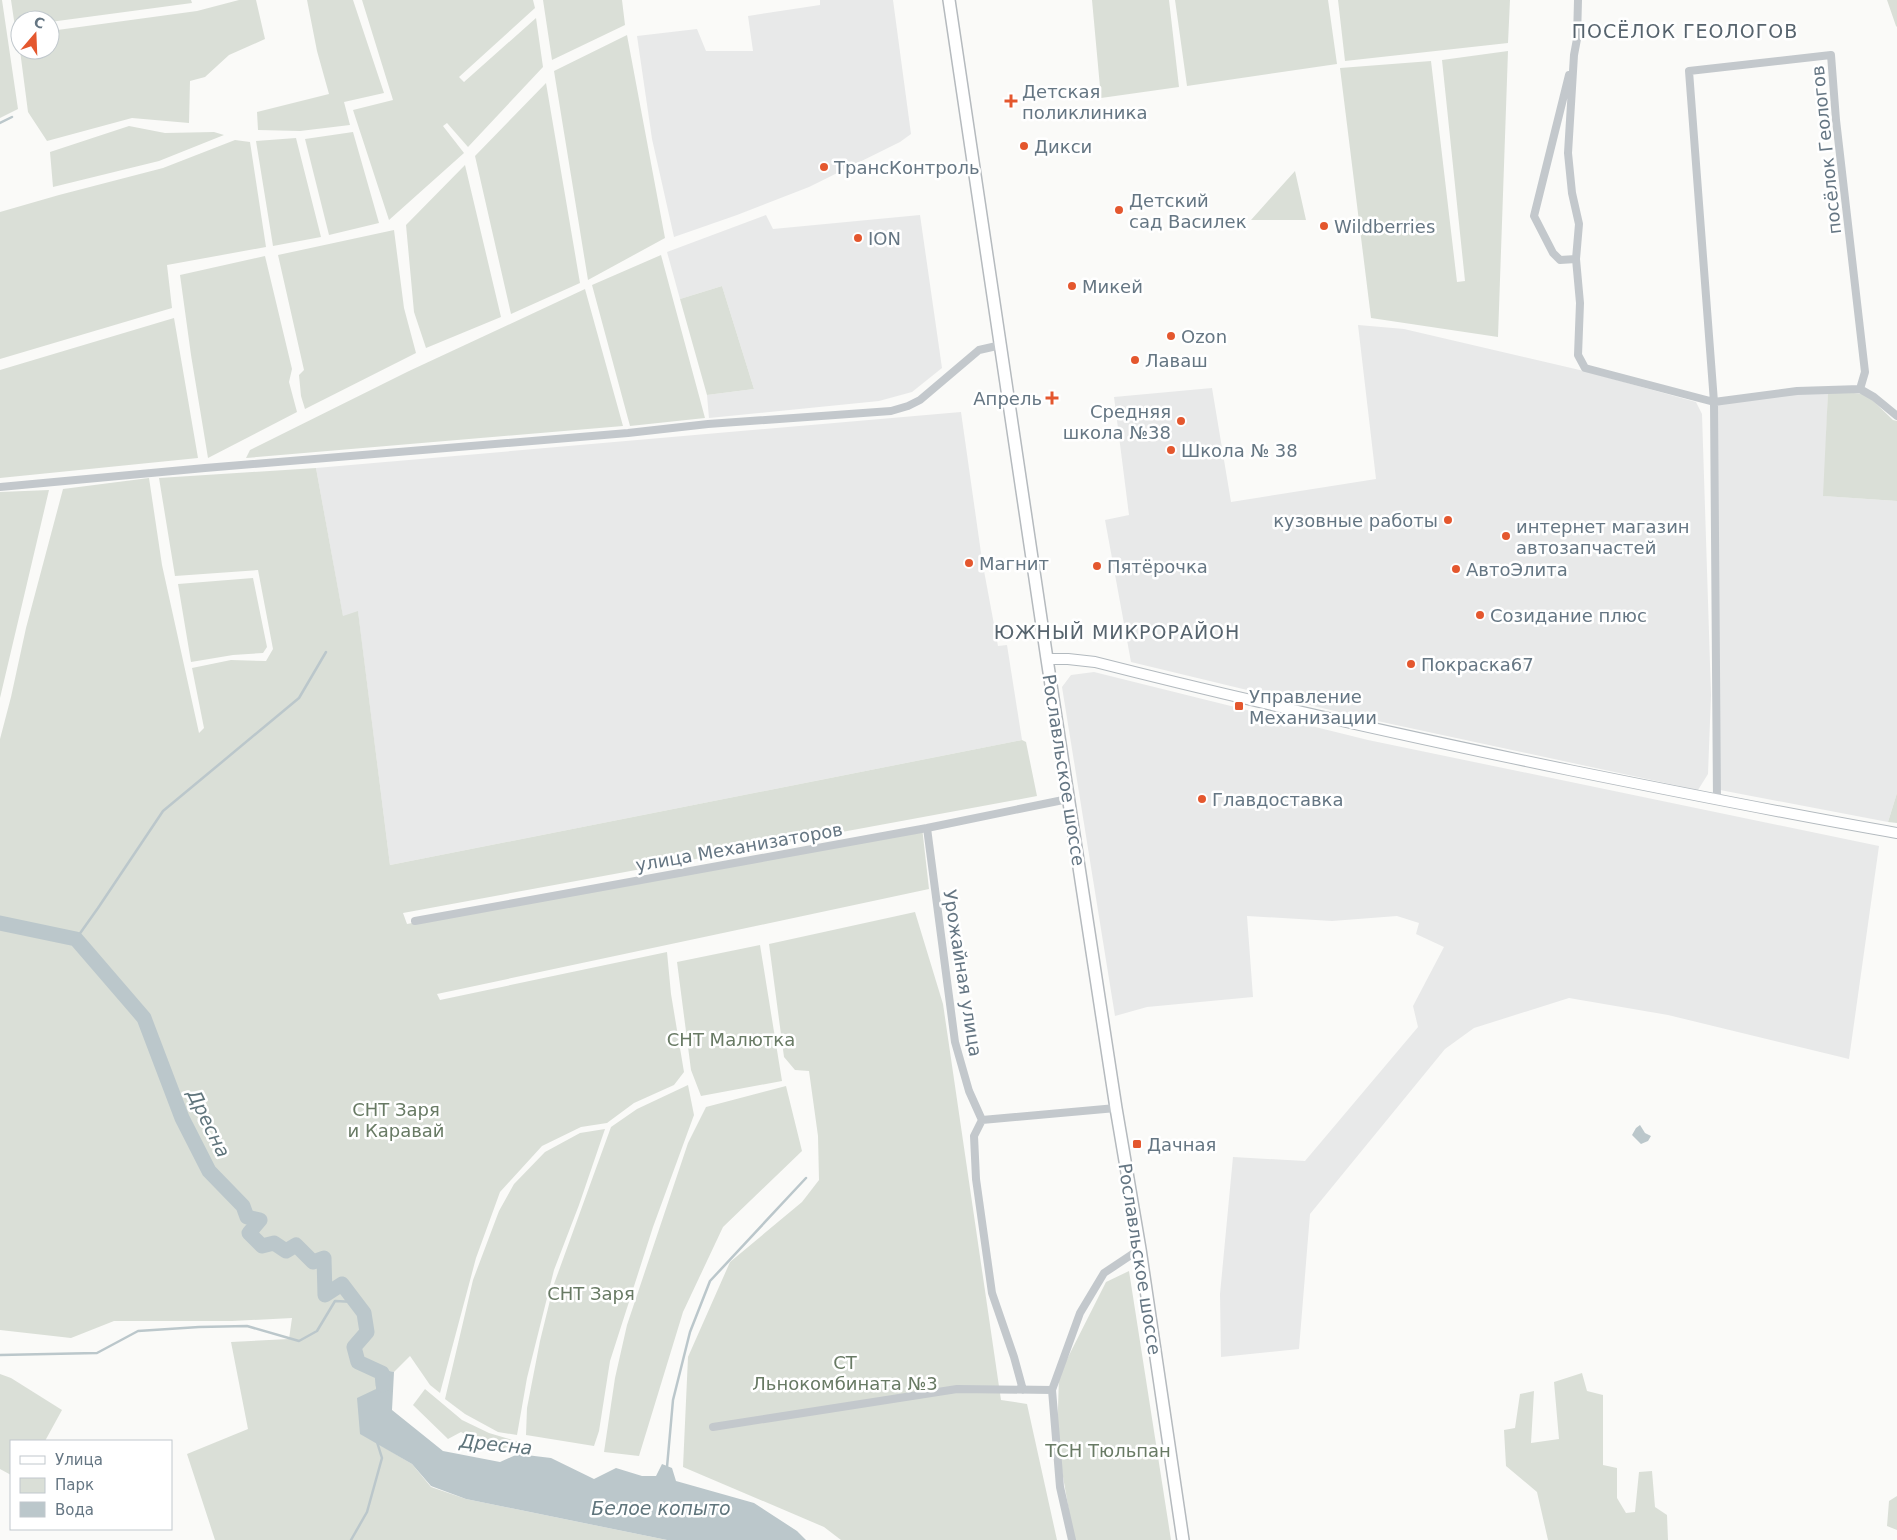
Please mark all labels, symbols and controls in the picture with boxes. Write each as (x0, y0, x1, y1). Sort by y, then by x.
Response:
north arrow (10, 10, 60, 60)
text: С (32, 13, 47, 32)
district label: ПОСЁЛОК ГЕОЛОГОВ (1572, 20, 1798, 42)
street label: посёлок Геологов (1807, 65, 1845, 235)
place label: Детская поликлиника (1022, 81, 1147, 123)
marker: Детская поликлиника (1004, 94, 1018, 108)
place label: Дикси (1034, 136, 1092, 157)
marker: Дикси (1018, 140, 1030, 152)
place label: ТрансКонтроль (833, 157, 980, 178)
marker: ТрансКонтроль (818, 161, 830, 173)
place label: Детский сад Василек (1129, 190, 1247, 232)
marker: Детский сад Василек (1113, 204, 1125, 216)
place label: Wildberries (1334, 216, 1435, 237)
marker: Wildberries (1318, 220, 1330, 232)
place label: ION (868, 228, 901, 249)
marker: ION (852, 232, 864, 244)
place label: Микей (1082, 276, 1143, 297)
marker: Микей (1066, 280, 1078, 292)
place label: Ozon (1181, 326, 1227, 347)
marker: Ozon (1165, 330, 1177, 342)
place label: Лаваш (1145, 350, 1208, 371)
marker: Лаваш (1129, 354, 1141, 366)
place label: Апрель (973, 388, 1042, 409)
marker: Апрель (1046, 392, 1058, 404)
place label: Средняя школа №38 (1063, 401, 1171, 443)
marker: Средняя школа №38 (1175, 415, 1187, 427)
place label: Школа № 38 (1181, 440, 1298, 461)
marker: Школа № 38 (1165, 444, 1177, 456)
place label: кузовные работы (1273, 510, 1438, 531)
marker: кузовные работы (1442, 514, 1454, 526)
place label: интернет магазин автозапчастей (1516, 516, 1690, 558)
marker: интернет магазин автозапчастей (1500, 530, 1512, 542)
place label: Магнит (979, 553, 1049, 574)
place label: Пятёрочка (1107, 556, 1208, 577)
marker: Магнит (963, 557, 975, 569)
place label: АвтоЭлита (1466, 559, 1568, 580)
marker: Пятёрочка (1091, 560, 1103, 572)
marker: АвтоЭлита (1450, 563, 1462, 575)
place label: Созидание плюс (1490, 605, 1647, 626)
marker: Созидание плюс (1474, 609, 1486, 621)
district label: ЮЖНЫЙ МИКРОРАЙОН (994, 621, 1240, 643)
place label: Покраска67 (1421, 654, 1534, 675)
marker: Покраска67 (1405, 658, 1417, 670)
street label: Рославльское шоссе (1038, 673, 1090, 867)
place label: Управление Механизации (1249, 686, 1377, 728)
marker: Управление Механизации (1233, 700, 1245, 712)
place label: Главдоставка (1212, 789, 1344, 810)
marker: Главдоставка (1196, 793, 1208, 805)
street label: улица Механизаторов (634, 818, 844, 876)
street label: Урожайная улица (939, 888, 987, 1058)
park label: СНТ Малютка (667, 1029, 795, 1050)
water label: Дресна (183, 1084, 235, 1161)
park label: СНТ Заря и Каравай (347, 1099, 445, 1141)
place label: Дачная (1147, 1134, 1216, 1155)
marker: Дачная (1131, 1138, 1143, 1150)
street label: Рославльское шоссе (1114, 1162, 1166, 1356)
park label: СНТ Заря (547, 1283, 635, 1304)
park label: СТ Льнокомбината №3 (752, 1352, 938, 1394)
water label: Дресна (458, 1429, 534, 1459)
legend (10, 1440, 172, 1530)
park label: ТСН Тюльпан (1044, 1440, 1171, 1461)
text: Улица (55, 1451, 103, 1469)
text: Парк (55, 1476, 94, 1494)
water label: Белое копыто (591, 1497, 731, 1519)
text: Вода (55, 1501, 94, 1519)

